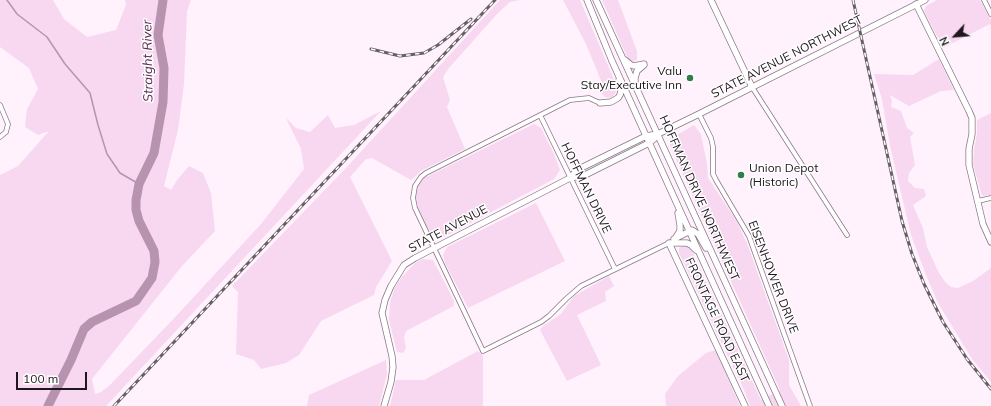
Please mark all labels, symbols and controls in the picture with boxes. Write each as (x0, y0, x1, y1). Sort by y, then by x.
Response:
street label: STATE AVENUE NORTHWEST (709, 12, 865, 102)
north arrow (935, 16, 975, 56)
water label: Straight River (139, 20, 157, 102)
text: N (936, 34, 952, 48)
place label: Valu Stay/Executive Inn (581, 64, 682, 92)
marker: Valu Stay/Executive Inn (685, 73, 695, 83)
street label: HOFFMAN DRIVE NORTHWEST (656, 113, 742, 283)
street label: HOFFMAN DRIVE (558, 140, 614, 236)
place label: Union Depot (Historic) (749, 161, 818, 189)
marker: Union Depot (Historic) (736, 170, 746, 180)
street label: STATE AVENUE (406, 202, 490, 256)
street label: EISENHOWER DRIVE (745, 219, 801, 335)
street label: FRONTAGE ROAD EAST (682, 255, 752, 385)
scale bar (18, 364, 89, 390)
text: 100 m (23, 371, 58, 386)

